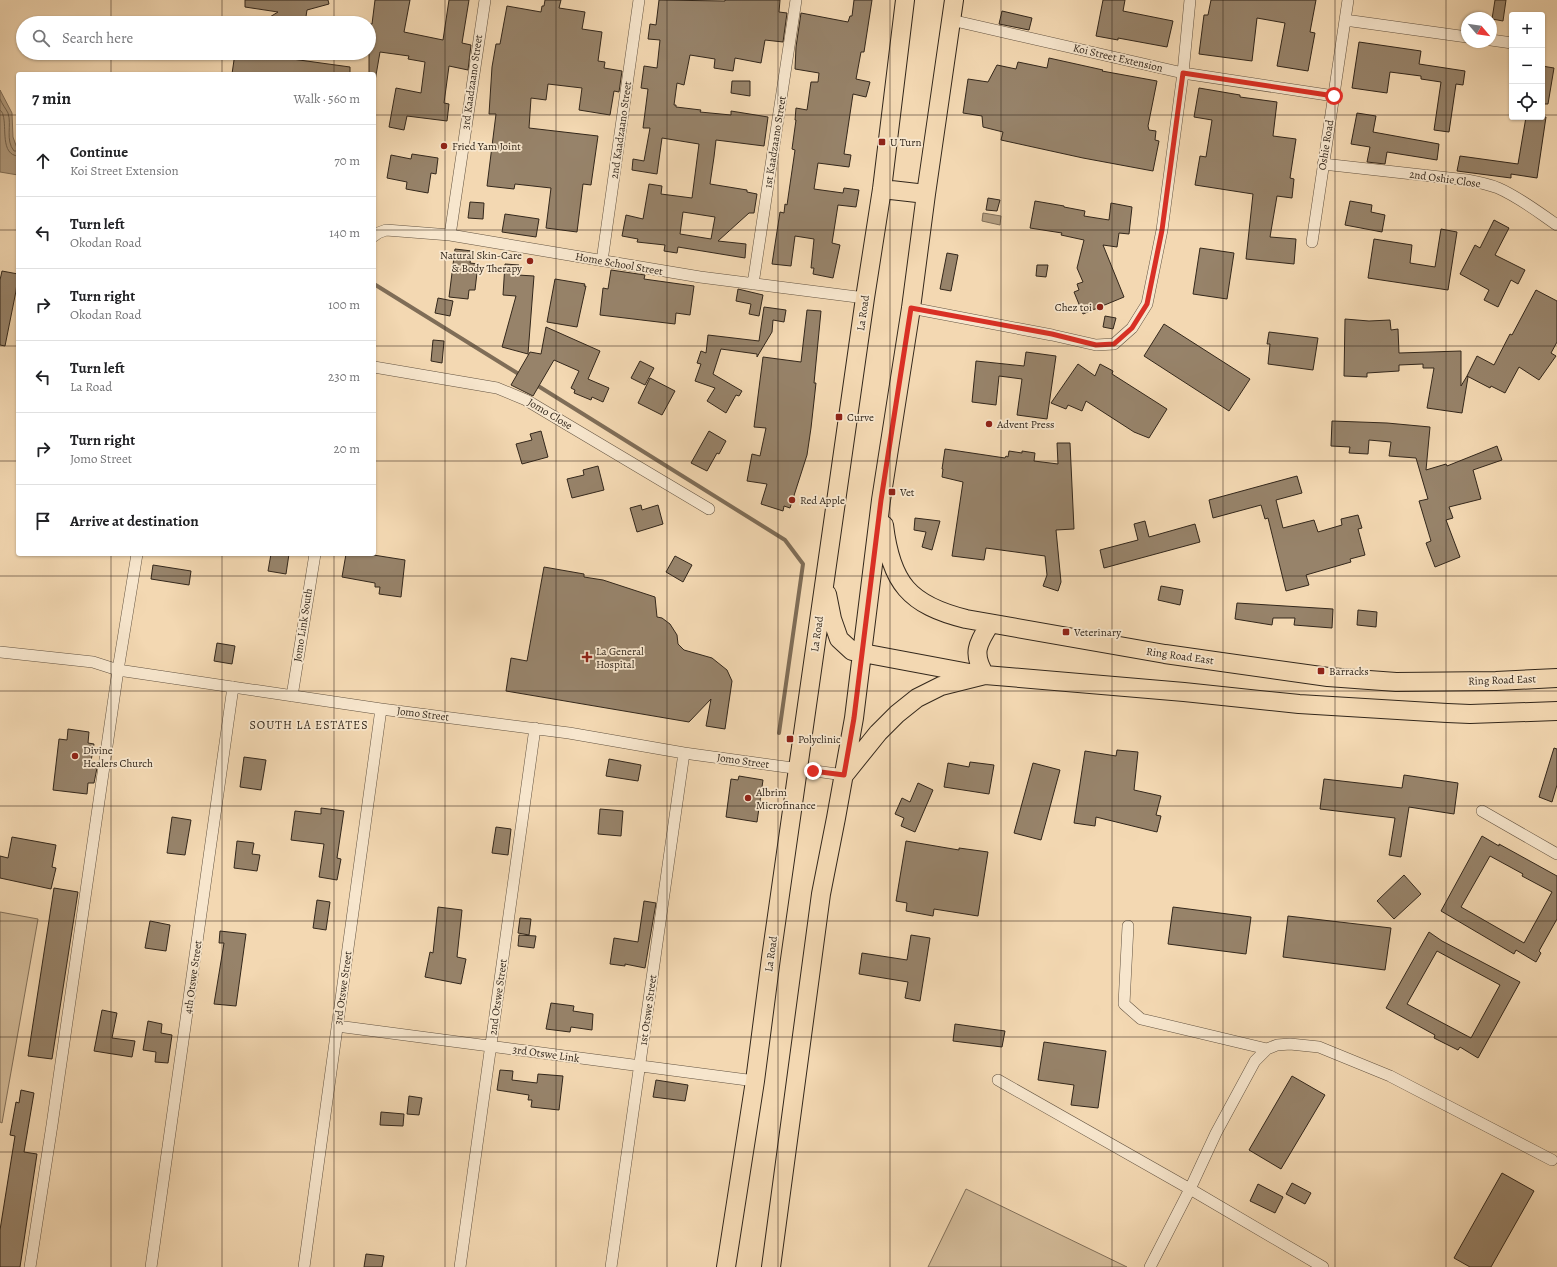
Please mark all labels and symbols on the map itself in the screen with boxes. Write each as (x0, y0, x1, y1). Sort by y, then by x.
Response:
north arrow (1461, 12, 1497, 48)
street label: 3rd Kaadzaano Street (458, 33, 486, 130)
street label: Koi Street Extension (1072, 40, 1164, 76)
street label: 2nd Kaadzaano Street (607, 80, 635, 180)
route start (1325, 87, 1343, 105)
street label: 1st Kaadzaano Street (760, 95, 790, 189)
street label: Oshie Road (1315, 119, 1337, 171)
place label: U Turn (890, 135, 922, 150)
marker: U Turn (877, 137, 887, 147)
place label: Fried Yam Joint (452, 139, 521, 154)
marker: Fried Yam Joint (439, 141, 449, 151)
street label: 2nd Oshie Close (1408, 167, 1482, 191)
place label: Natural Skin-Care & Body Therapy (440, 248, 522, 276)
street label: Home School Street (574, 249, 664, 279)
marker: Natural Skin-Care & Body Therapy (525, 256, 535, 266)
street label: La Road (853, 294, 873, 332)
place label: Chez toi (1055, 300, 1092, 315)
marker: Chez toi (1095, 302, 1105, 312)
street label: Jomo Close (525, 395, 575, 433)
place label: Curve (847, 410, 874, 425)
marker: Curve (834, 412, 844, 422)
place label: Advent Press (996, 417, 1054, 432)
marker: Advent Press (984, 419, 994, 429)
place label: Vet (899, 485, 915, 500)
marker: Vet (887, 487, 897, 497)
place label: Red Apple (800, 493, 845, 508)
marker: Red Apple (787, 495, 797, 505)
street label: Jomo Link South (290, 587, 316, 663)
street label: La Road (807, 615, 827, 653)
place label: Veterinary (1073, 625, 1121, 640)
marker: Veterinary (1061, 627, 1071, 637)
place label: La General Hospital (596, 644, 644, 672)
street label: Ring Road East (1145, 644, 1215, 668)
marker: La General Hospital (581, 651, 593, 663)
place label: Barracks (1329, 664, 1369, 679)
marker: Barracks (1316, 666, 1326, 676)
street label: Ring Road East (1468, 671, 1537, 689)
street label: Jomo Street (396, 703, 450, 725)
district label: SOUTH LA ESTATES (250, 717, 369, 733)
place label: Polyclinic (798, 732, 841, 747)
marker: Polyclinic (785, 734, 795, 744)
place label: Divine Healers Church (83, 743, 153, 771)
street label: Jomo Street (716, 750, 770, 772)
marker: Divine Healers Church (70, 751, 80, 761)
route end (804, 762, 822, 780)
place label: Albrim Microfinance (755, 785, 816, 813)
marker: Albrim Microfinance (743, 793, 753, 803)
street label: La Road (761, 935, 781, 973)
street label: 4th Otswe Street (180, 939, 206, 1015)
street label: 3rd Otswe Street (330, 950, 356, 1026)
street label: 2nd Otswe Street (485, 958, 511, 1036)
street label: 1st Otswe Street (636, 973, 660, 1046)
street label: 3rd Otswe Link (512, 1042, 581, 1066)

